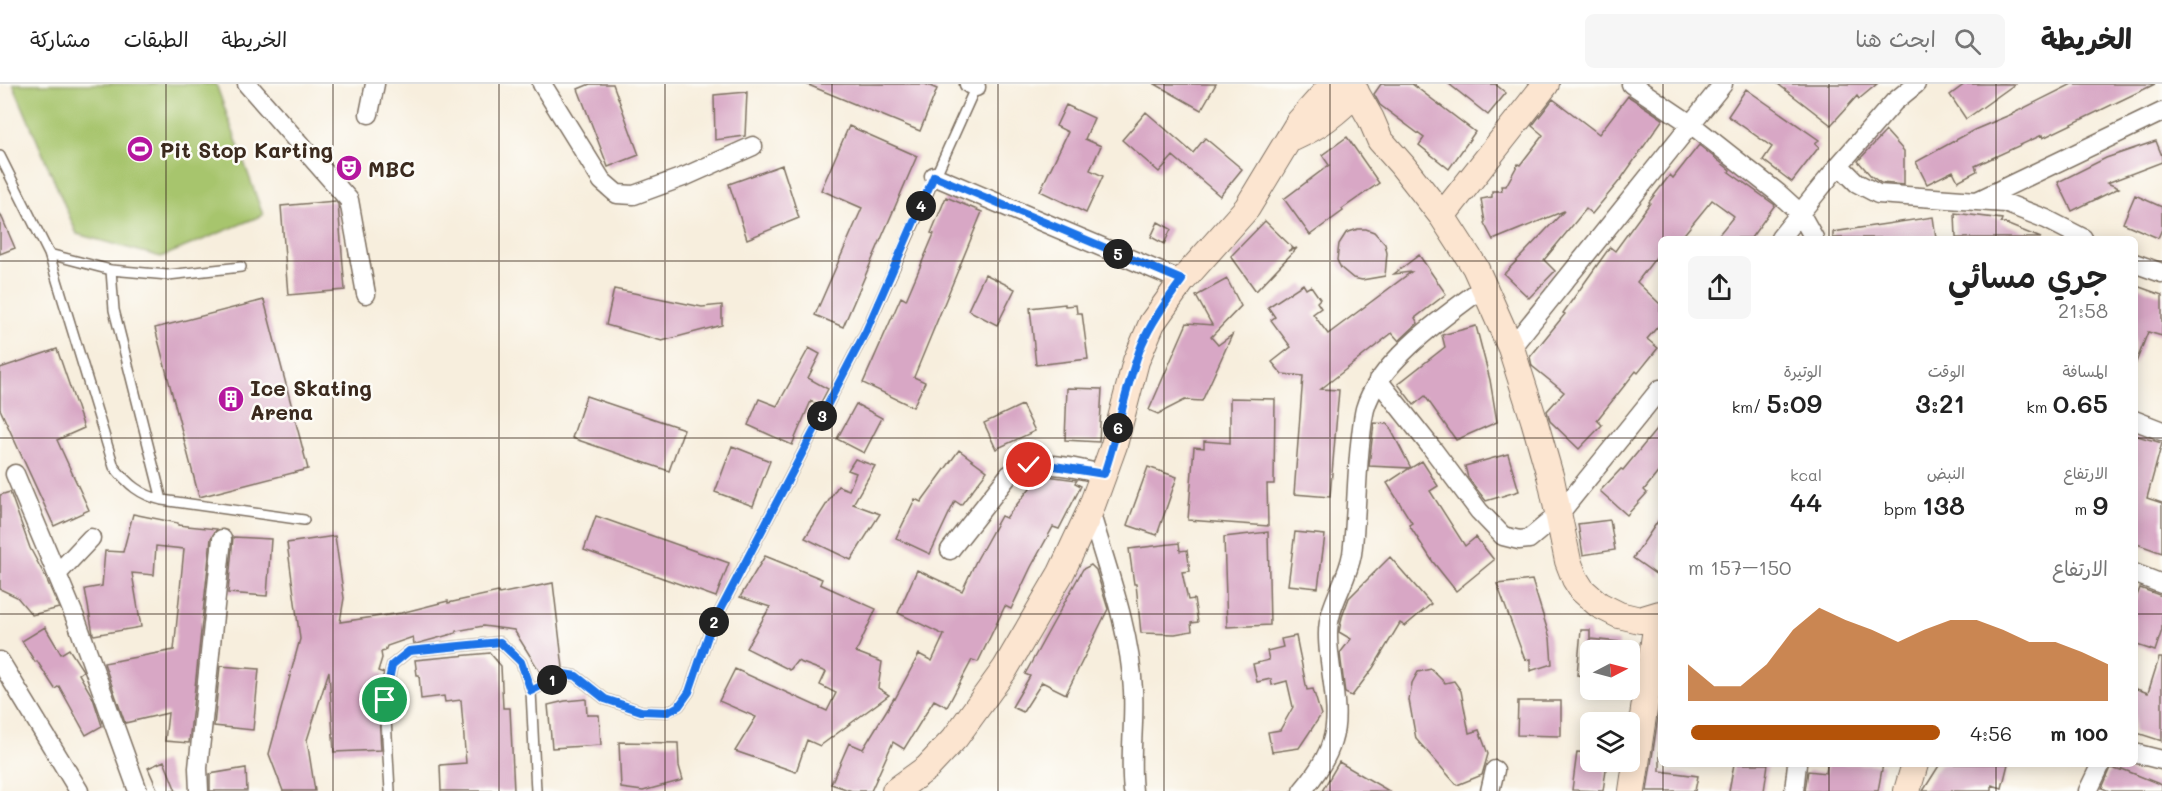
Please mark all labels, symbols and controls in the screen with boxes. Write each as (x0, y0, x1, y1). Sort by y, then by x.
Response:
search box (1585, 14, 2005, 68)
text: الخريطة (2041, 20, 2132, 56)
text: ابحث هنا (1855, 24, 1936, 53)
text: مشاركة (30, 25, 91, 52)
text: الطبقات (124, 25, 189, 52)
text: الخريطة (222, 25, 287, 52)
icon: search (1951, 25, 1984, 58)
sports icon: Pit Stop Karting (125, 134, 155, 164)
place label: Pit Stop Karting (160, 136, 333, 163)
theatre icon: MBC (334, 153, 364, 183)
place label: MBC (368, 155, 415, 182)
pin: 4 (906, 191, 936, 221)
text: 4 (916, 195, 926, 216)
pin: 5 (1103, 239, 1133, 269)
text: 5 (1113, 243, 1123, 264)
text: جري مسائي (1948, 253, 2108, 296)
button: share (1688, 256, 1751, 319)
text: 21:58 (2058, 297, 2108, 323)
text: الوتيرة (1783, 360, 1822, 381)
text: الوقت (1928, 360, 1965, 381)
text: المسافة (2062, 360, 2108, 381)
place label: Ice Skating Arena (250, 374, 372, 425)
building icon: Ice Skating Arena (216, 384, 246, 414)
text: 5:09 (1767, 386, 1822, 420)
text: 3:21 (1915, 386, 1965, 420)
text: 0.65 (2053, 386, 2108, 420)
text: /km (1732, 396, 1767, 417)
text: km (2026, 396, 2053, 417)
pin: 3 (807, 401, 837, 431)
text: 3 (817, 405, 827, 426)
pin: 6 (1103, 413, 1133, 443)
text: 6 (1113, 417, 1123, 438)
pin (1003, 439, 1054, 490)
icon: check (1012, 448, 1045, 481)
text: النبض (1927, 462, 1965, 483)
text: الارتفاع (2063, 462, 2108, 483)
text: kcal (1790, 464, 1822, 485)
text: 44 (1790, 485, 1822, 519)
text: 138 (1922, 488, 1965, 522)
text: 9 (2092, 488, 2108, 522)
text: bpm (1884, 498, 1922, 519)
text: m (2075, 498, 2092, 519)
text: 150–157 m (1688, 554, 1791, 580)
text: الارتفاع (2052, 555, 2108, 581)
pin: 2 (699, 607, 729, 637)
text: 2 (710, 611, 718, 632)
north arrow (1580, 640, 1640, 700)
map controls (1580, 640, 1640, 772)
pin: 1 (537, 665, 567, 695)
text: 1 (548, 669, 556, 690)
pin (359, 674, 410, 725)
icon: arrive (368, 683, 401, 716)
button: layers (1580, 712, 1640, 772)
text: 4:56 (1970, 720, 2012, 746)
text: 100 m (2050, 720, 2108, 746)

